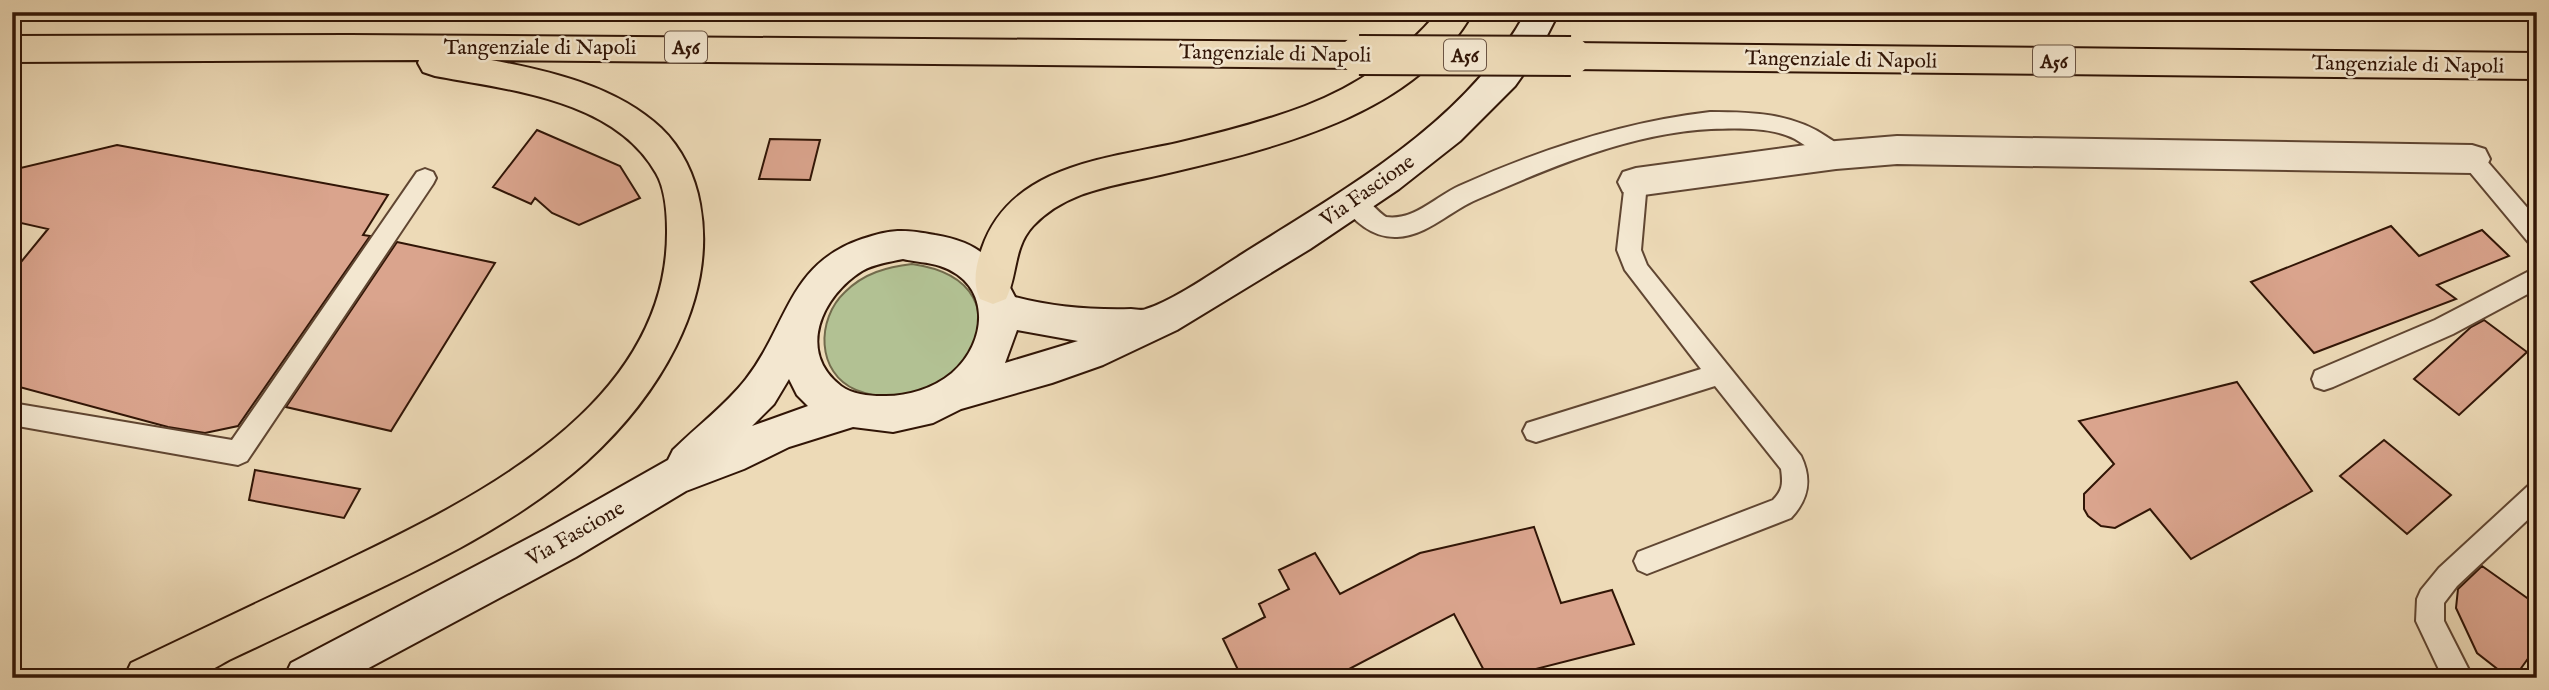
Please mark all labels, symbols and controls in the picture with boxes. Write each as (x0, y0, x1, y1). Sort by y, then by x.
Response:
road number: A56 (665, 32, 707, 62)
street label: Tangenziale di Napoli (444, 35, 636, 62)
street label: Tangenziale di Napoli (1178, 39, 1371, 70)
road number: A56 (1444, 40, 1486, 70)
street label: Tangenziale di Napoli (1744, 45, 1937, 76)
road number: A56 (2033, 45, 2075, 76)
street label: Tangenziale di Napoli (2311, 50, 2504, 81)
street label: Via Fascione (1315, 149, 1421, 234)
street label: Via Fascione (521, 495, 630, 574)

